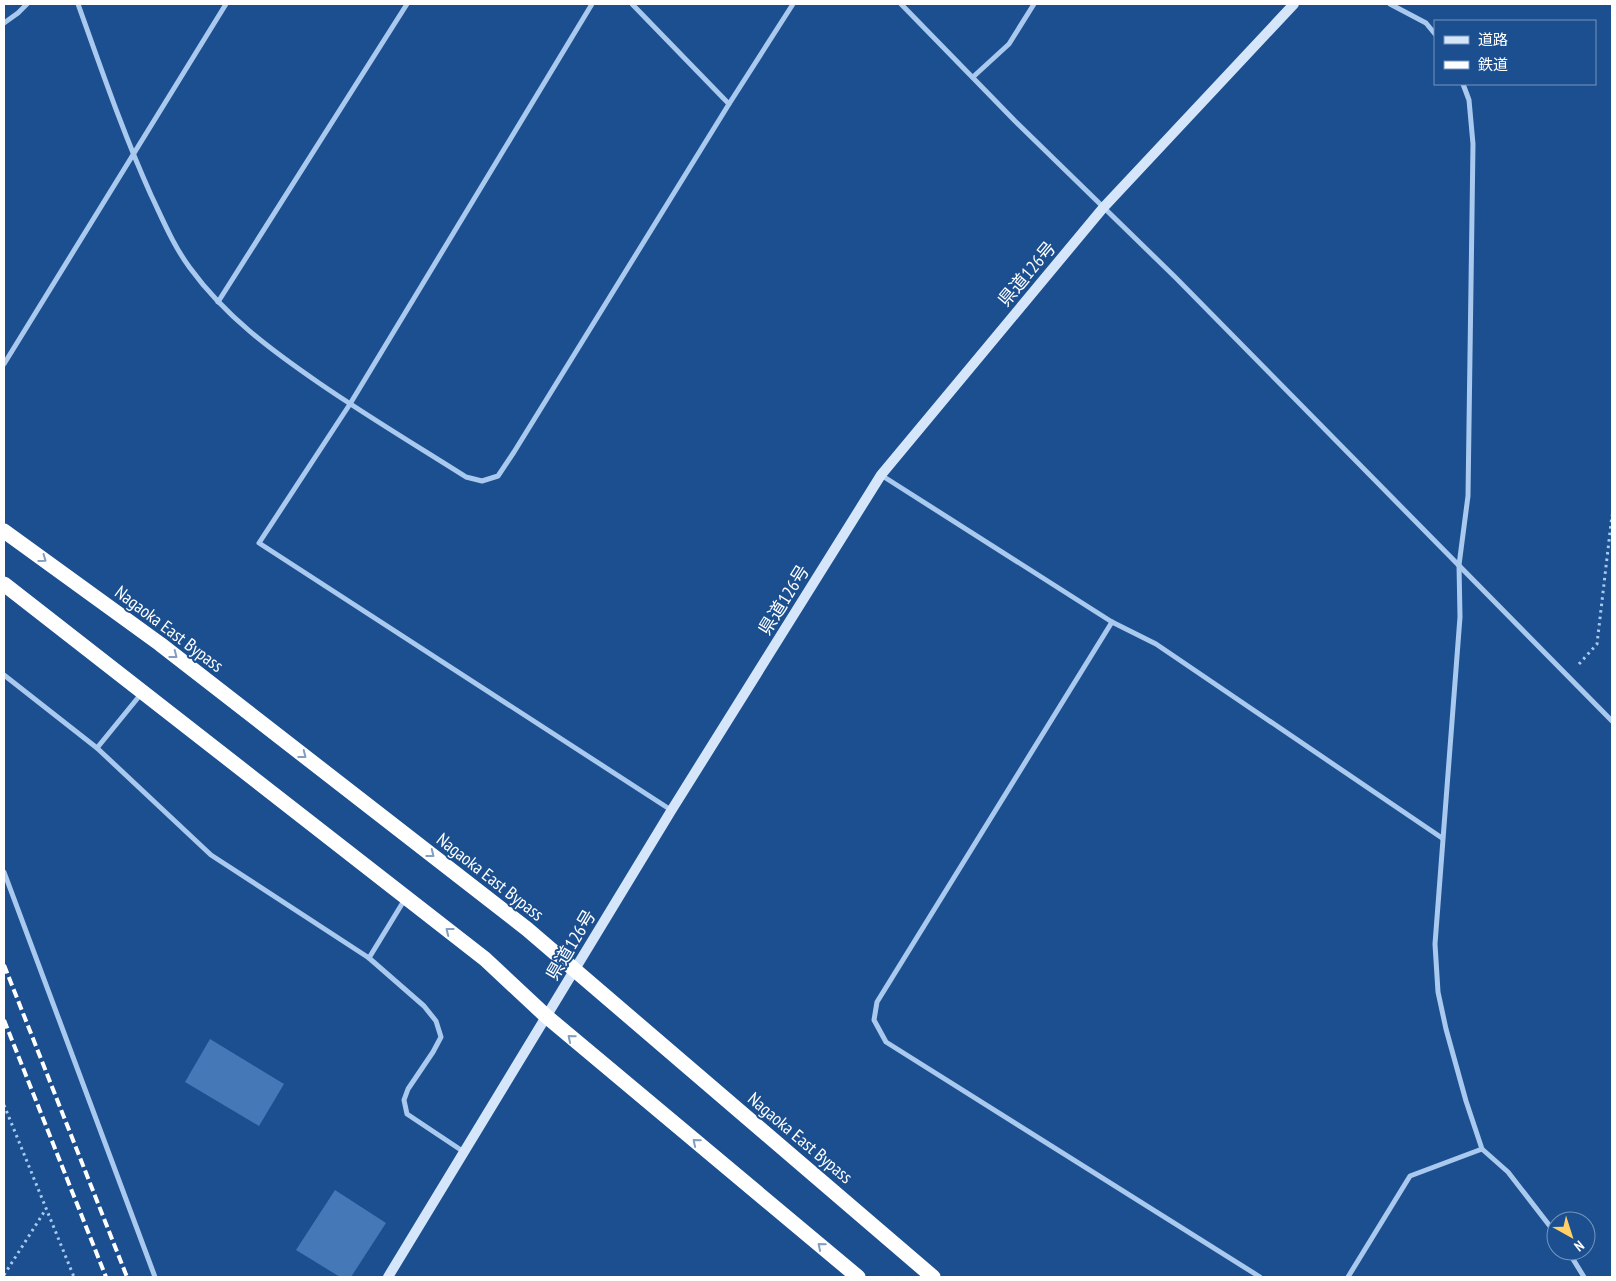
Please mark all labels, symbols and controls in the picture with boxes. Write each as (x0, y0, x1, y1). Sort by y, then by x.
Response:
legend (1434, 20, 1596, 85)
text: 道路 (1478, 30, 1508, 49)
text: 鉄道 (1478, 55, 1508, 74)
street label: 県道126号 (993, 236, 1061, 311)
one-way arrow (37, 553, 47, 562)
street label: 県道126号 (753, 560, 814, 639)
street label: Nagaoka East Bypass (111, 580, 228, 677)
one-way arrow (168, 650, 177, 658)
one-way arrow (297, 749, 306, 757)
street label: Nagaoka East Bypass (432, 828, 549, 926)
one-way arrow (425, 849, 434, 857)
street label: 県道126号 (541, 905, 601, 984)
one-way arrow (445, 928, 455, 937)
one-way arrow (568, 1034, 577, 1043)
street label: Nagaoka East Bypass (743, 1087, 857, 1188)
one-way arrow (693, 1139, 702, 1147)
north arrow (1546, 1211, 1596, 1261)
text: N (1571, 1237, 1588, 1255)
one-way arrow (817, 1243, 826, 1252)

